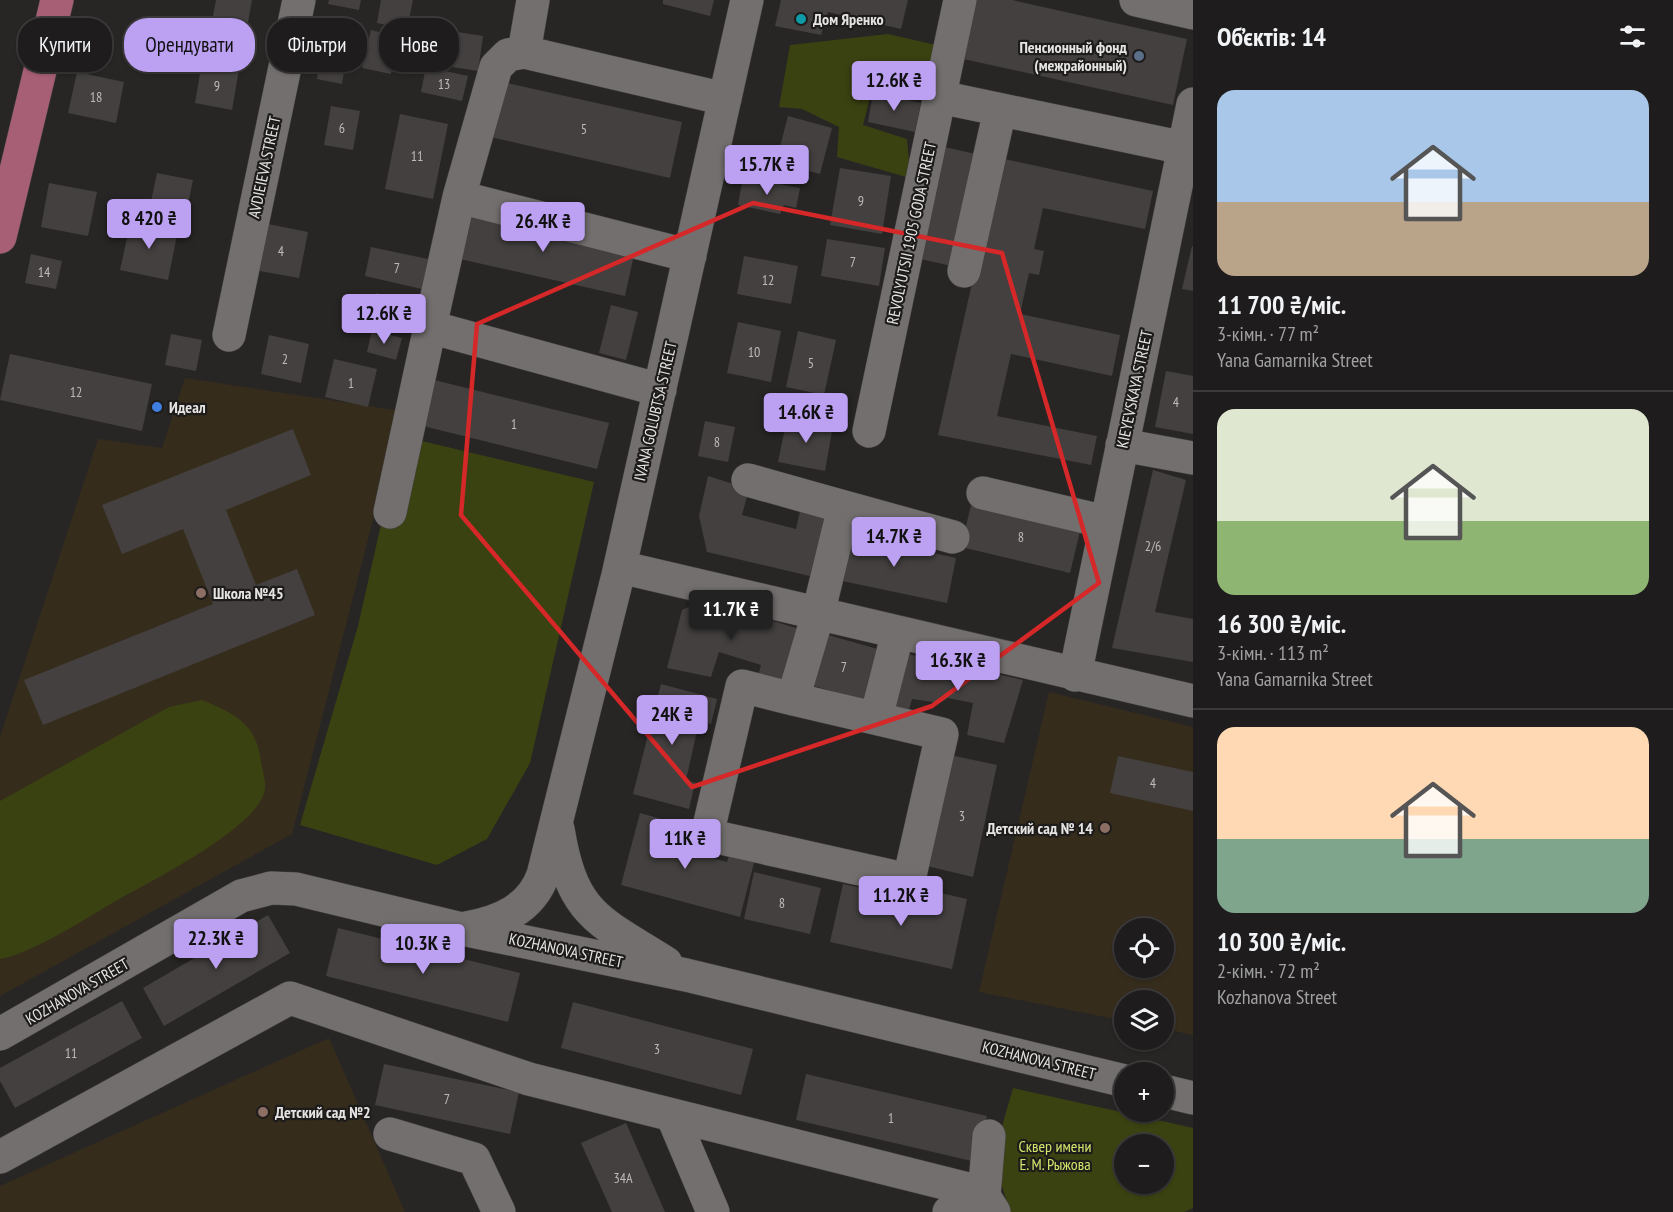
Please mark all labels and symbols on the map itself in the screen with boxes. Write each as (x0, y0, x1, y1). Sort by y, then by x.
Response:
place label: Дом Яренко (813, 9, 884, 29)
marker: Дом Яренко (794, 12, 808, 26)
place label: Пенсионный фонд (межрайонный) (1019, 37, 1127, 75)
marker: Пенсионный фонд (межрайонный) (1132, 49, 1146, 63)
pin: 12.6K ₴ (839, 61, 949, 112)
house number: 13 (438, 75, 450, 93)
house number: 9 (214, 77, 220, 95)
house number: 18 (90, 88, 102, 106)
street label: AVDIEIEVA STREET (243, 114, 285, 220)
house number: 6 (339, 119, 345, 137)
house number: 5 (581, 120, 587, 138)
street label: REVOLYUTSII 1905 GODA STREET (882, 140, 940, 326)
pin: 15.7K ₴ (712, 145, 822, 196)
house number: 11 (411, 147, 423, 165)
house number: 9 (858, 192, 864, 210)
pin: 8 420 ₴ (94, 199, 204, 250)
pin: 26.4K ₴ (488, 202, 598, 253)
house number: 4 (278, 242, 285, 260)
house number: 7 (850, 253, 856, 271)
house number: 7 (394, 259, 400, 277)
house number: 14 (38, 263, 51, 281)
house number: 12 (762, 271, 774, 289)
pin: 12.6K ₴ (329, 294, 439, 345)
street label: KIEYEVSKAYA STREET (1112, 328, 1156, 450)
street label: IVANA GOLUBTSA STREET (629, 339, 681, 483)
house number: 10 (748, 343, 760, 361)
house number: 2 (282, 350, 288, 368)
house number: 5 (808, 354, 814, 372)
house number: 1 (348, 374, 354, 392)
house number: 12 (70, 383, 82, 401)
pin: 14.6K ₴ (751, 393, 861, 444)
house number: 4 (1173, 393, 1180, 411)
place label: Идеал (169, 397, 206, 417)
marker: Идеал (150, 400, 164, 414)
house number: 1 (511, 415, 517, 433)
house number: 8 (714, 433, 720, 451)
pin: 14.7K ₴ (839, 517, 949, 568)
house number: 8 (1018, 528, 1024, 546)
house number: 2/6 (1145, 537, 1161, 555)
place label: Школа №45 (213, 583, 284, 603)
marker: Школа №45 (194, 586, 208, 600)
pin: 11.7K ₴ (676, 590, 786, 641)
pin: 16.3K ₴ (903, 641, 1013, 692)
house number: 7 (841, 658, 847, 676)
pin: 24K ₴ (630, 695, 714, 746)
house number: 4 (1150, 774, 1157, 792)
house number: 3 (959, 807, 965, 825)
place label: Детский сад № 14 (986, 818, 1093, 838)
pin: 11K ₴ (643, 819, 727, 870)
marker: Детский сад № 14 (1098, 821, 1112, 835)
pin: 11.2K ₴ (846, 876, 956, 927)
house number: 8 (779, 894, 785, 912)
pin: 22.3K ₴ (161, 919, 271, 970)
pin: 10.3K ₴ (368, 924, 478, 975)
street label: KOZHANOVA STREET (507, 928, 625, 972)
street label: KOZHANOVA STREET (22, 953, 132, 1029)
street label: KOZHANOVA STREET (980, 1036, 1098, 1084)
house number: 3 (654, 1040, 660, 1058)
house number: 11 (65, 1044, 77, 1062)
house number: 7 (444, 1090, 450, 1108)
place label: Детский сад №2 (275, 1102, 371, 1122)
marker: Детский сад №2 (256, 1105, 270, 1119)
house number: 1 (888, 1109, 894, 1127)
park label: Сквер имени Е. М. Рыжова (1019, 1136, 1091, 1174)
house number: 34А (613, 1169, 633, 1187)

